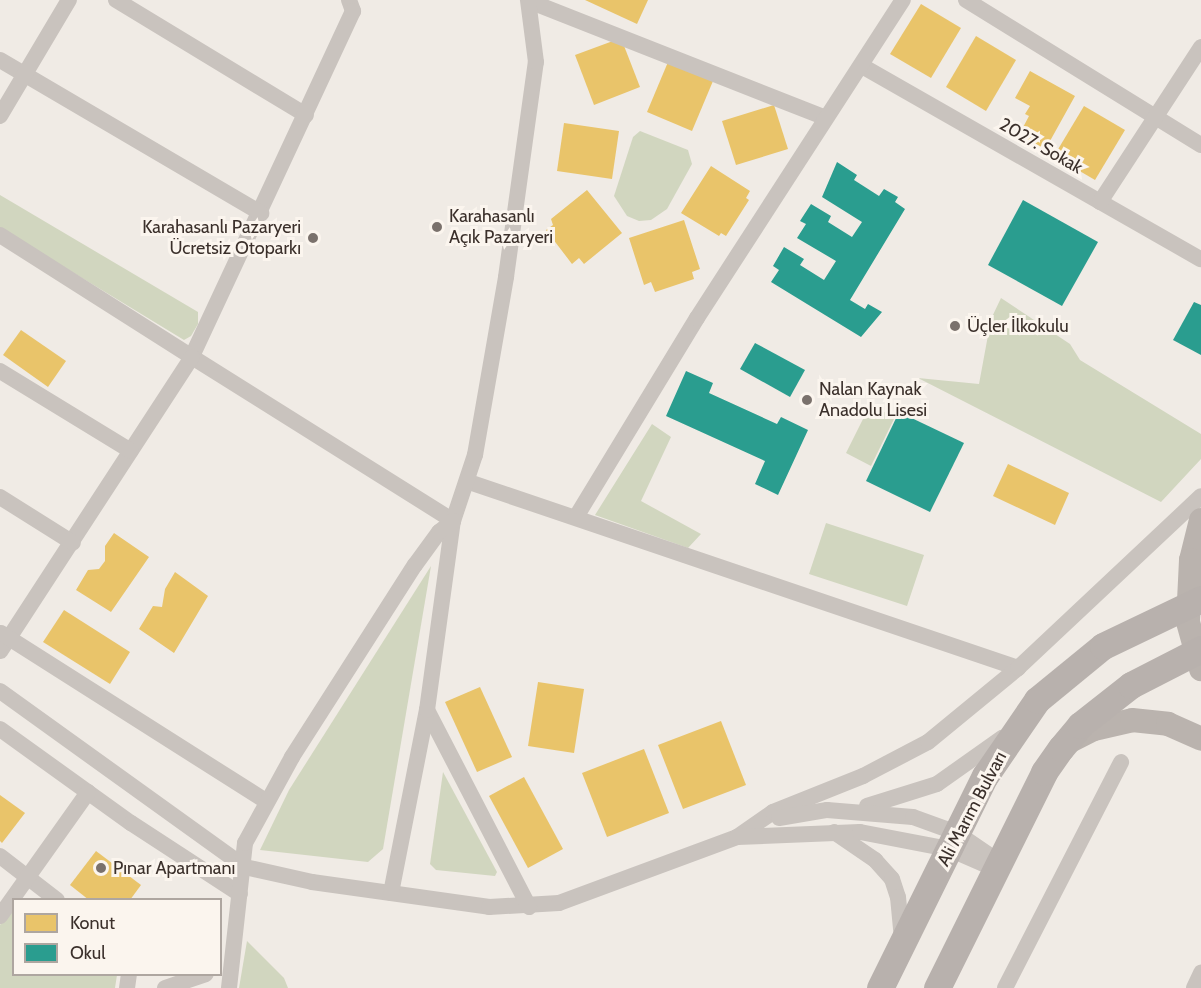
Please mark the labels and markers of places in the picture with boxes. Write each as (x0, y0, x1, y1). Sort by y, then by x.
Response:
place label: Karahasanlı Açık Pazaryeri (449, 206, 553, 248)
place label: Karahasanlı Pazaryeri Ücretsiz Otoparkı (142, 217, 301, 260)
marker: Karahasanlı Açık Pazaryeri (430, 220, 444, 234)
marker: Karahasanlı Pazaryeri Ücretsiz Otoparkı (306, 231, 320, 245)
place label: Üçler İlkokulu (967, 315, 1069, 337)
marker: Üçler İlkokulu (948, 319, 962, 333)
place label: Nalan Kaynak Anadolu Lisesi (819, 379, 927, 422)
marker: Nalan Kaynak Anadolu Lisesi (800, 393, 814, 407)
place label: Pınar Apartmanı (113, 857, 235, 879)
marker: Pınar Apartmanı (94, 861, 108, 875)

